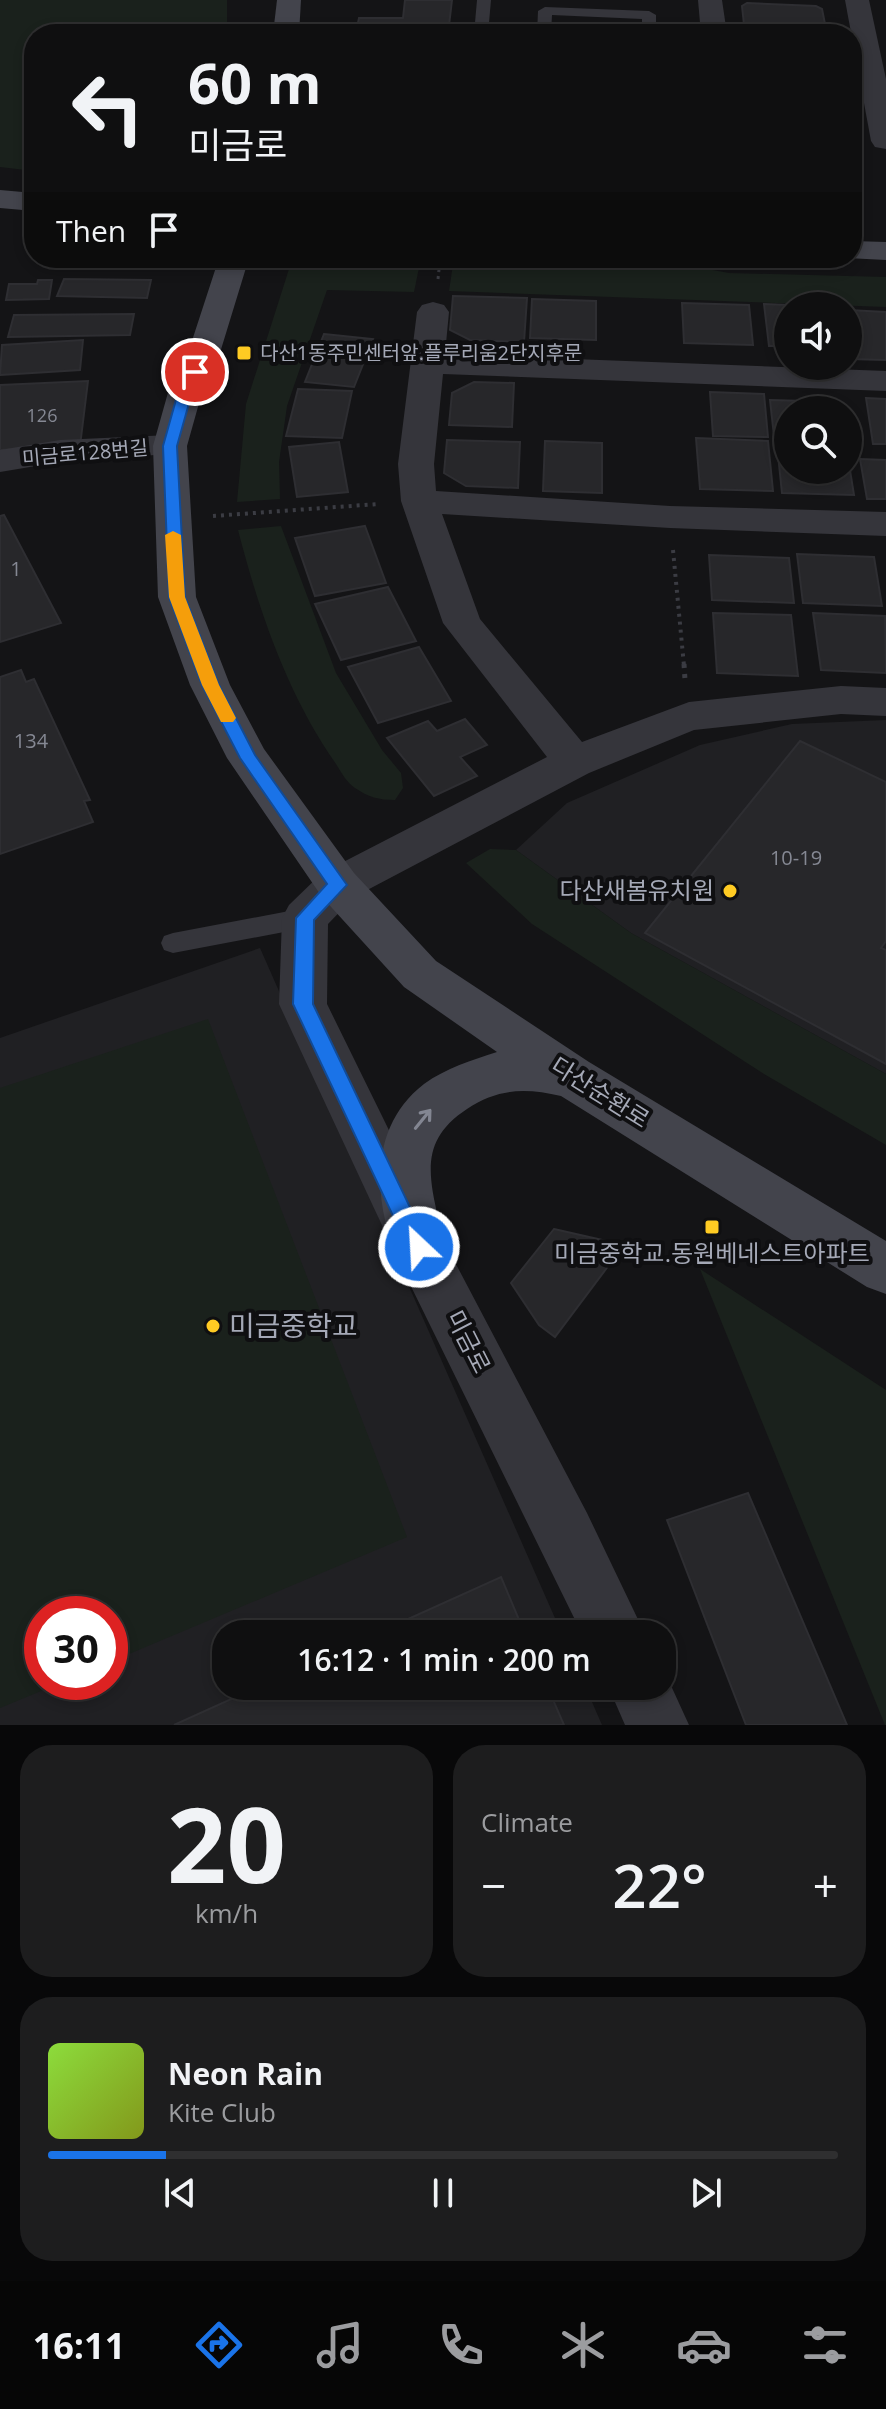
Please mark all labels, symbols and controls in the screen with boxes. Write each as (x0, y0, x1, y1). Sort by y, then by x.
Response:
text: 60 m (188, 44, 322, 120)
icon: left (56, 56, 160, 160)
text: 미금로 (188, 120, 287, 169)
icon: arrive (142, 208, 186, 252)
text: Then (56, 210, 126, 251)
map controls (774, 292, 862, 484)
button: sound (774, 292, 862, 380)
pin (161, 338, 229, 406)
place label: 다산1동주민센터앞.플루리움2단지후문 (260, 339, 583, 366)
marker: 다산1동주민센터앞.플루리움2단지후문 (235, 344, 253, 362)
icon: arrive (173, 350, 217, 394)
button: search (774, 396, 862, 484)
house number: 126 (27, 403, 57, 427)
street label: 미금로128번길 (21, 434, 149, 471)
house number: 1 (10, 555, 22, 582)
house number: 134 (14, 727, 49, 754)
house number: 10-19 (770, 844, 822, 871)
place label: 다산새봄유치원 (559, 873, 714, 906)
marker: 다산새봄유치원 (721, 882, 739, 900)
street label: 다산순환로 (545, 1048, 656, 1135)
one-way arrow (414, 1109, 432, 1130)
position arrow (377, 1205, 461, 1289)
marker: 미금중학교.동원베네스트아파트 (703, 1218, 721, 1236)
place label: 미금중학교.동원베네스트아파트 (554, 1236, 870, 1269)
street label: 미금로 (440, 1304, 499, 1378)
place label: 미금중학교 (229, 1306, 358, 1344)
marker: 미금중학교 (204, 1317, 222, 1335)
speed limit sign: 30 (24, 1596, 128, 1700)
text: 16:12 · 1 min · 200 m (297, 1639, 591, 1680)
text: 20 (167, 1772, 286, 1913)
text: Climate (481, 1804, 573, 1840)
text: 22° (612, 1844, 707, 1926)
text: − (481, 1855, 506, 1915)
text: + (813, 1855, 838, 1915)
text: km/h (195, 1895, 258, 1931)
text: Neon Rain (168, 2053, 323, 2094)
text: Kite Club (168, 2094, 276, 2130)
icon: previous (158, 2171, 202, 2215)
icon: pause (421, 2171, 465, 2215)
icon: next (684, 2171, 728, 2215)
icon: directions (191, 2317, 247, 2373)
icon: music (312, 2317, 368, 2373)
icon: phone (433, 2317, 489, 2373)
icon: climate (555, 2317, 611, 2373)
icon: car (676, 2317, 732, 2373)
icon: filters (797, 2317, 853, 2373)
text: 16:11 (33, 2321, 125, 2370)

